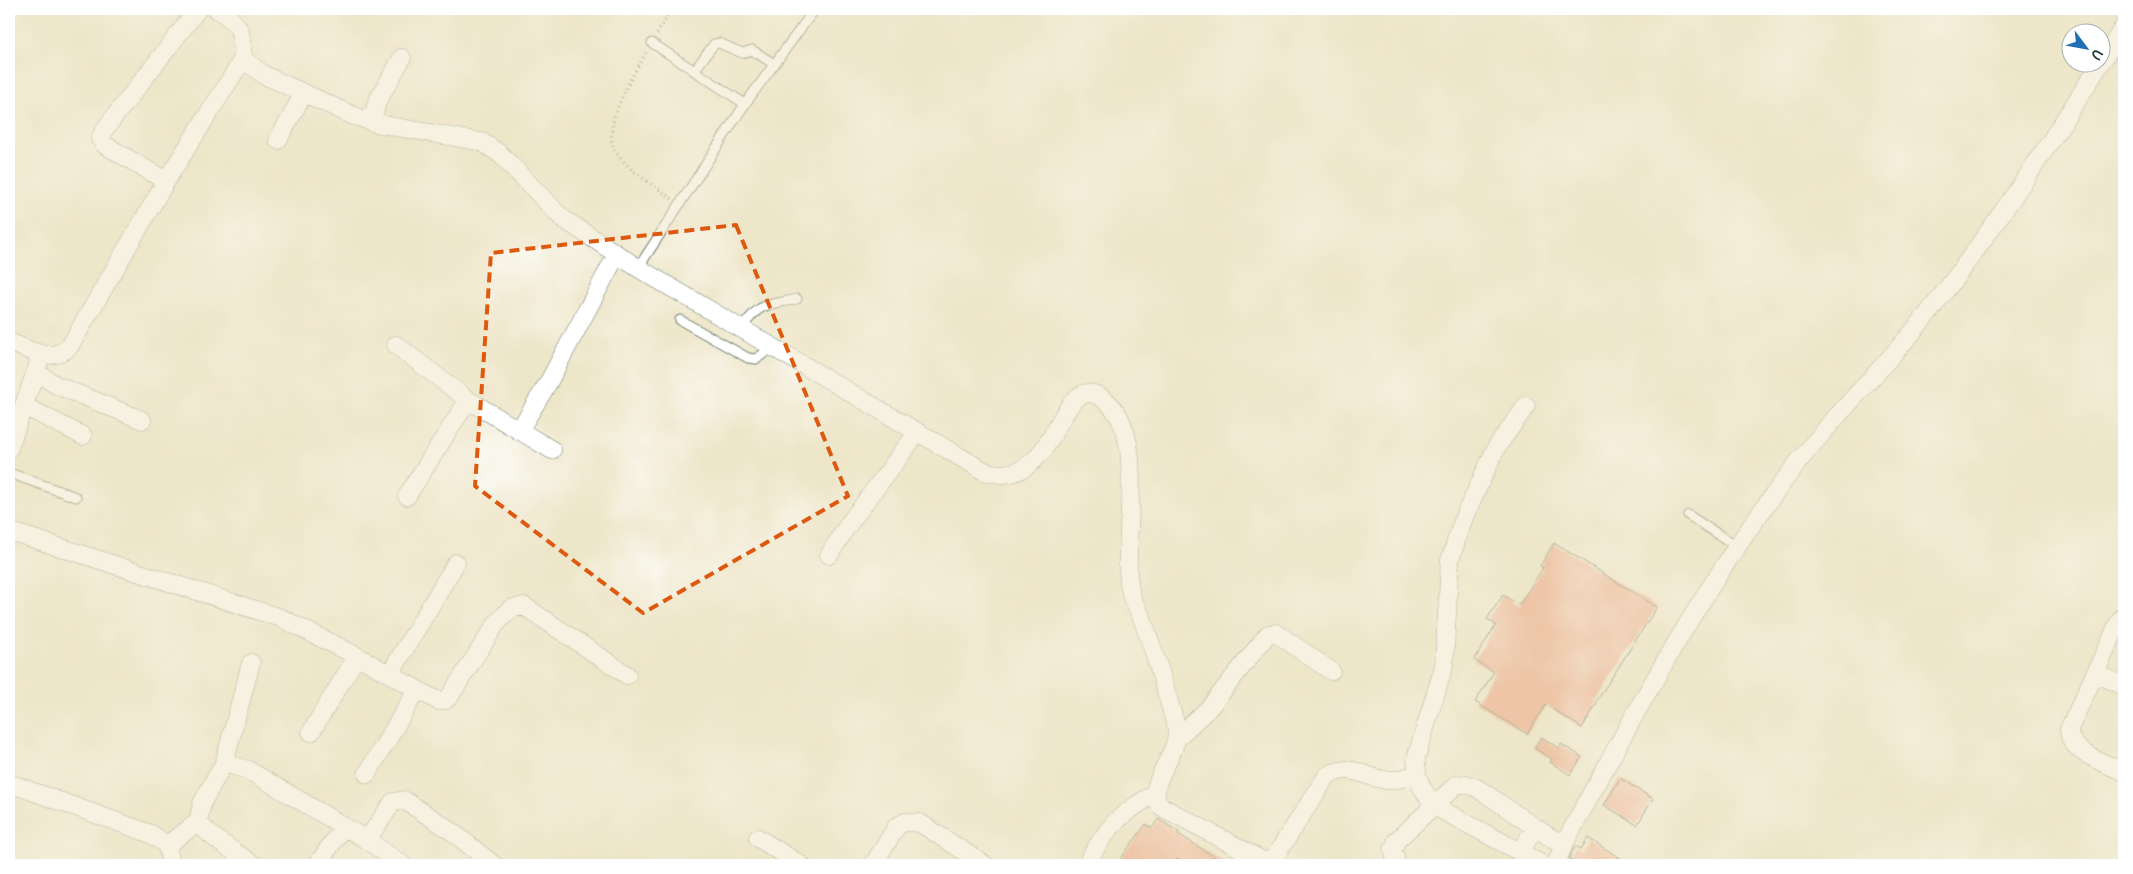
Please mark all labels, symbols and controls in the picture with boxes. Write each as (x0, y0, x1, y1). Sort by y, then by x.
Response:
north arrow (2060, 22, 2110, 72)
text: U (2087, 46, 2106, 63)

